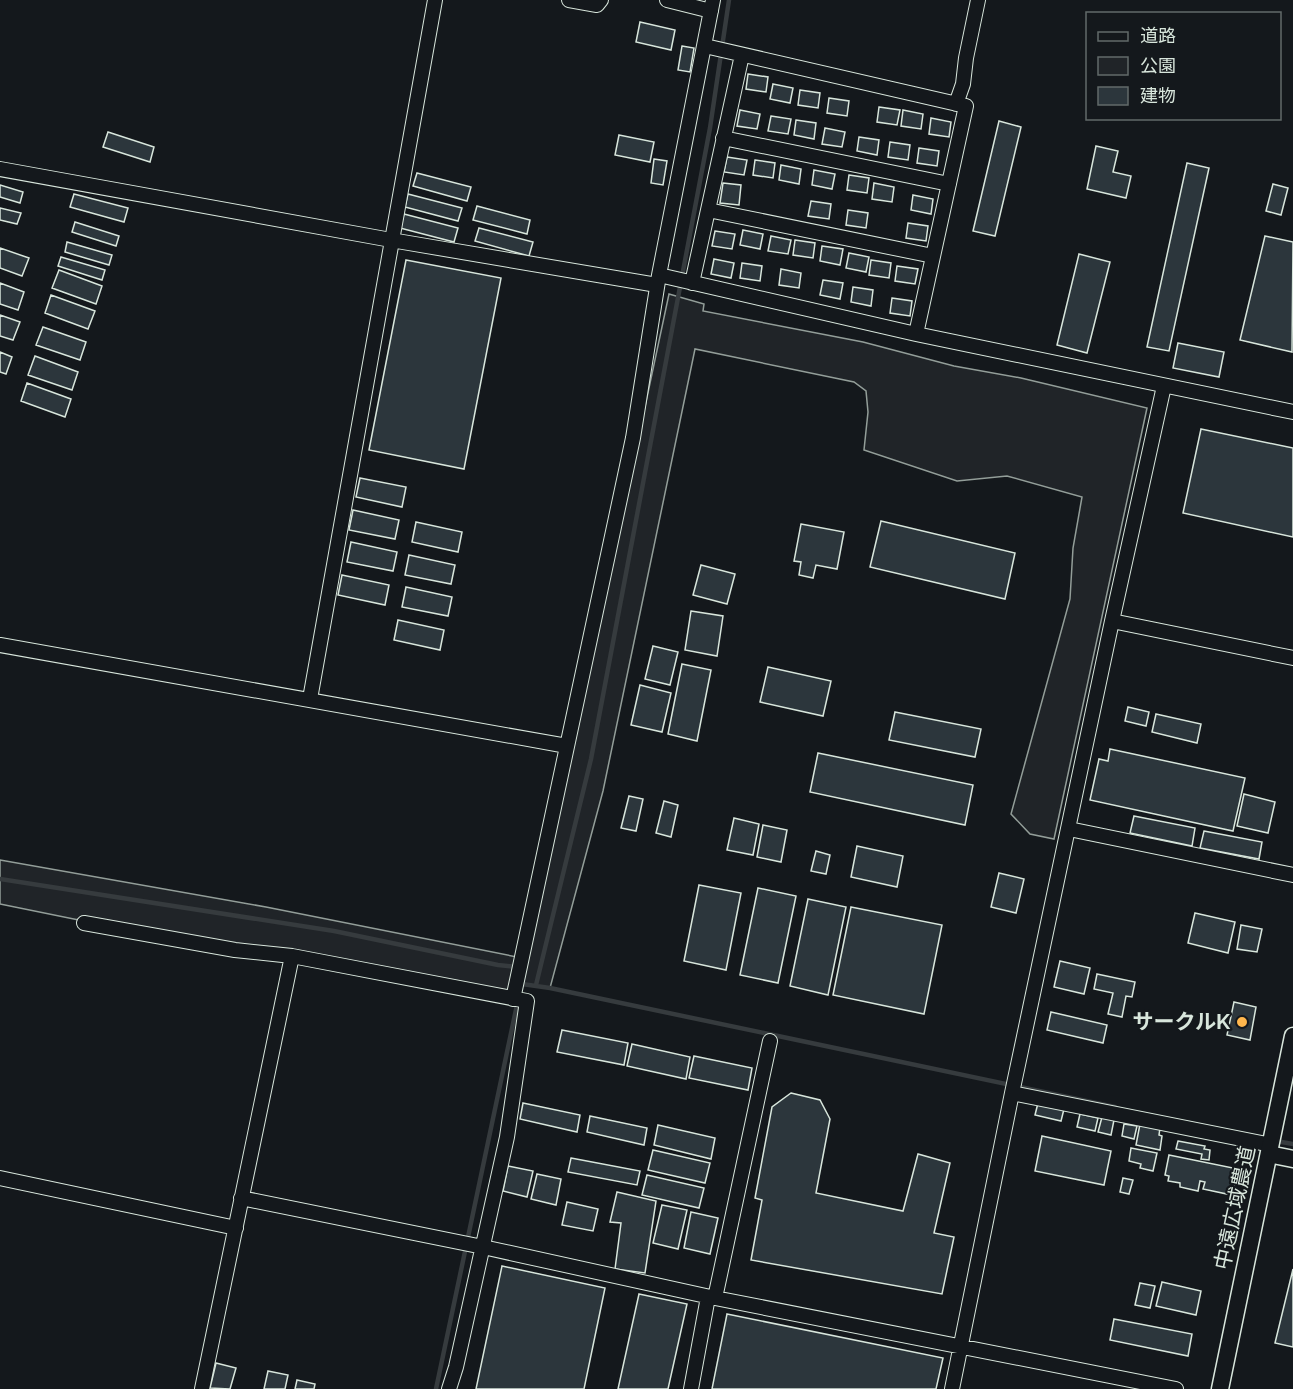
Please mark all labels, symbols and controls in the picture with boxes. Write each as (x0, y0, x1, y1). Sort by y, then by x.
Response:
legend (1086, 12, 1281, 120)
text: 道路 (1140, 25, 1176, 46)
text: 公園 (1140, 55, 1176, 76)
text: 建物 (1140, 85, 1176, 106)
place label: サークルK (1133, 1009, 1231, 1034)
marker: サークルK (1235, 1015, 1249, 1029)
street label: 中遠広域農道 (1209, 1144, 1260, 1272)

